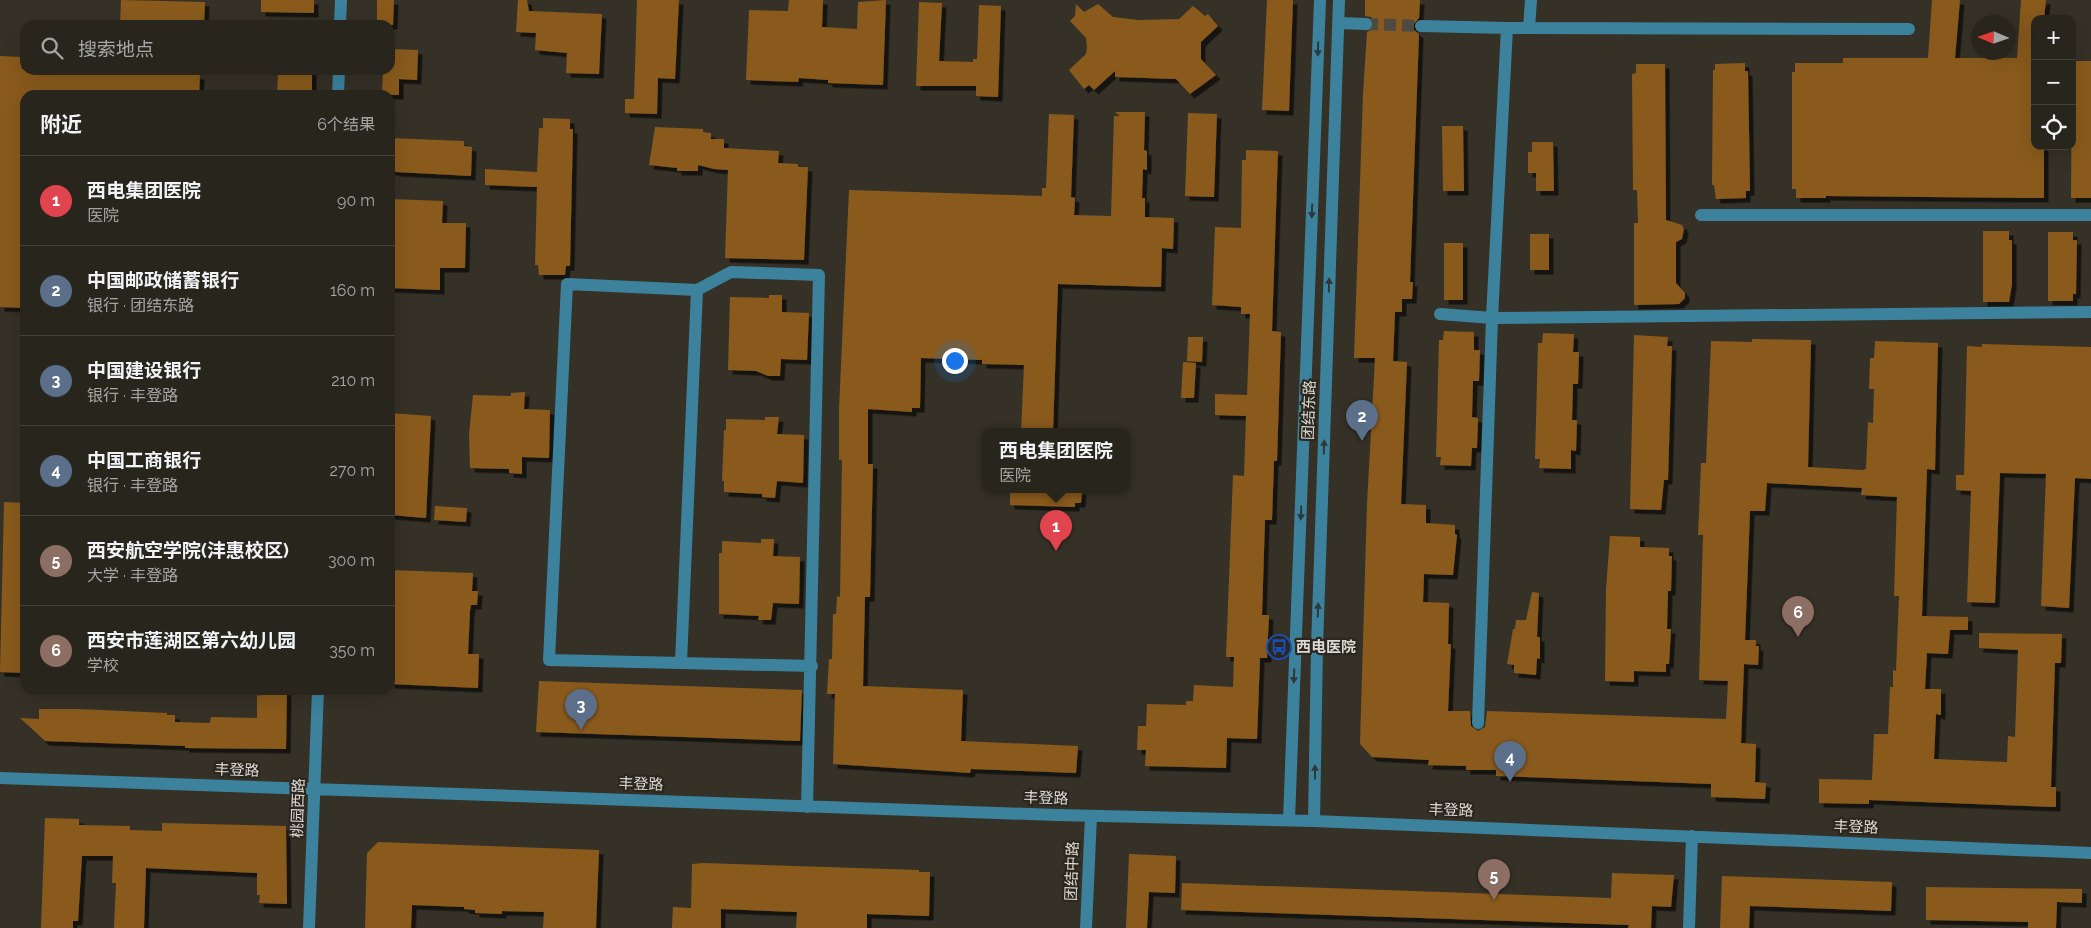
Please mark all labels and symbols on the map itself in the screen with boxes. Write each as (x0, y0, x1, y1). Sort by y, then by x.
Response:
north arrow (1971, 15, 2016, 60)
one-way arrow (1314, 41, 1322, 57)
one-way arrow (1308, 203, 1316, 219)
one-way arrow (1325, 277, 1333, 293)
your location (942, 348, 968, 374)
street label: 团结东路 (1299, 380, 1319, 440)
pin: 2 (1346, 400, 1378, 441)
one-way arrow (1320, 439, 1328, 455)
one-way arrow (1296, 506, 1304, 522)
pin: 1 (1040, 510, 1072, 551)
pin: 6 (1782, 596, 1814, 637)
one-way arrow (1314, 601, 1322, 617)
bus stop icon: 西电医院 (1266, 634, 1292, 660)
place label: 西电医院 (1296, 638, 1356, 656)
one-way arrow (1290, 668, 1298, 684)
pin: 3 (565, 689, 597, 730)
pin: 4 (1494, 741, 1526, 782)
street label: 丰登路 (214, 760, 260, 780)
one-way arrow (1311, 764, 1319, 780)
street label: 丰登路 (618, 774, 664, 794)
street label: 桃园西路 (288, 778, 308, 838)
street label: 丰登路 (1023, 788, 1069, 808)
street label: 丰登路 (1428, 800, 1474, 820)
street label: 丰登路 (1833, 817, 1879, 837)
street label: 团结中路 (1062, 841, 1082, 901)
pin: 5 (1478, 859, 1510, 900)

